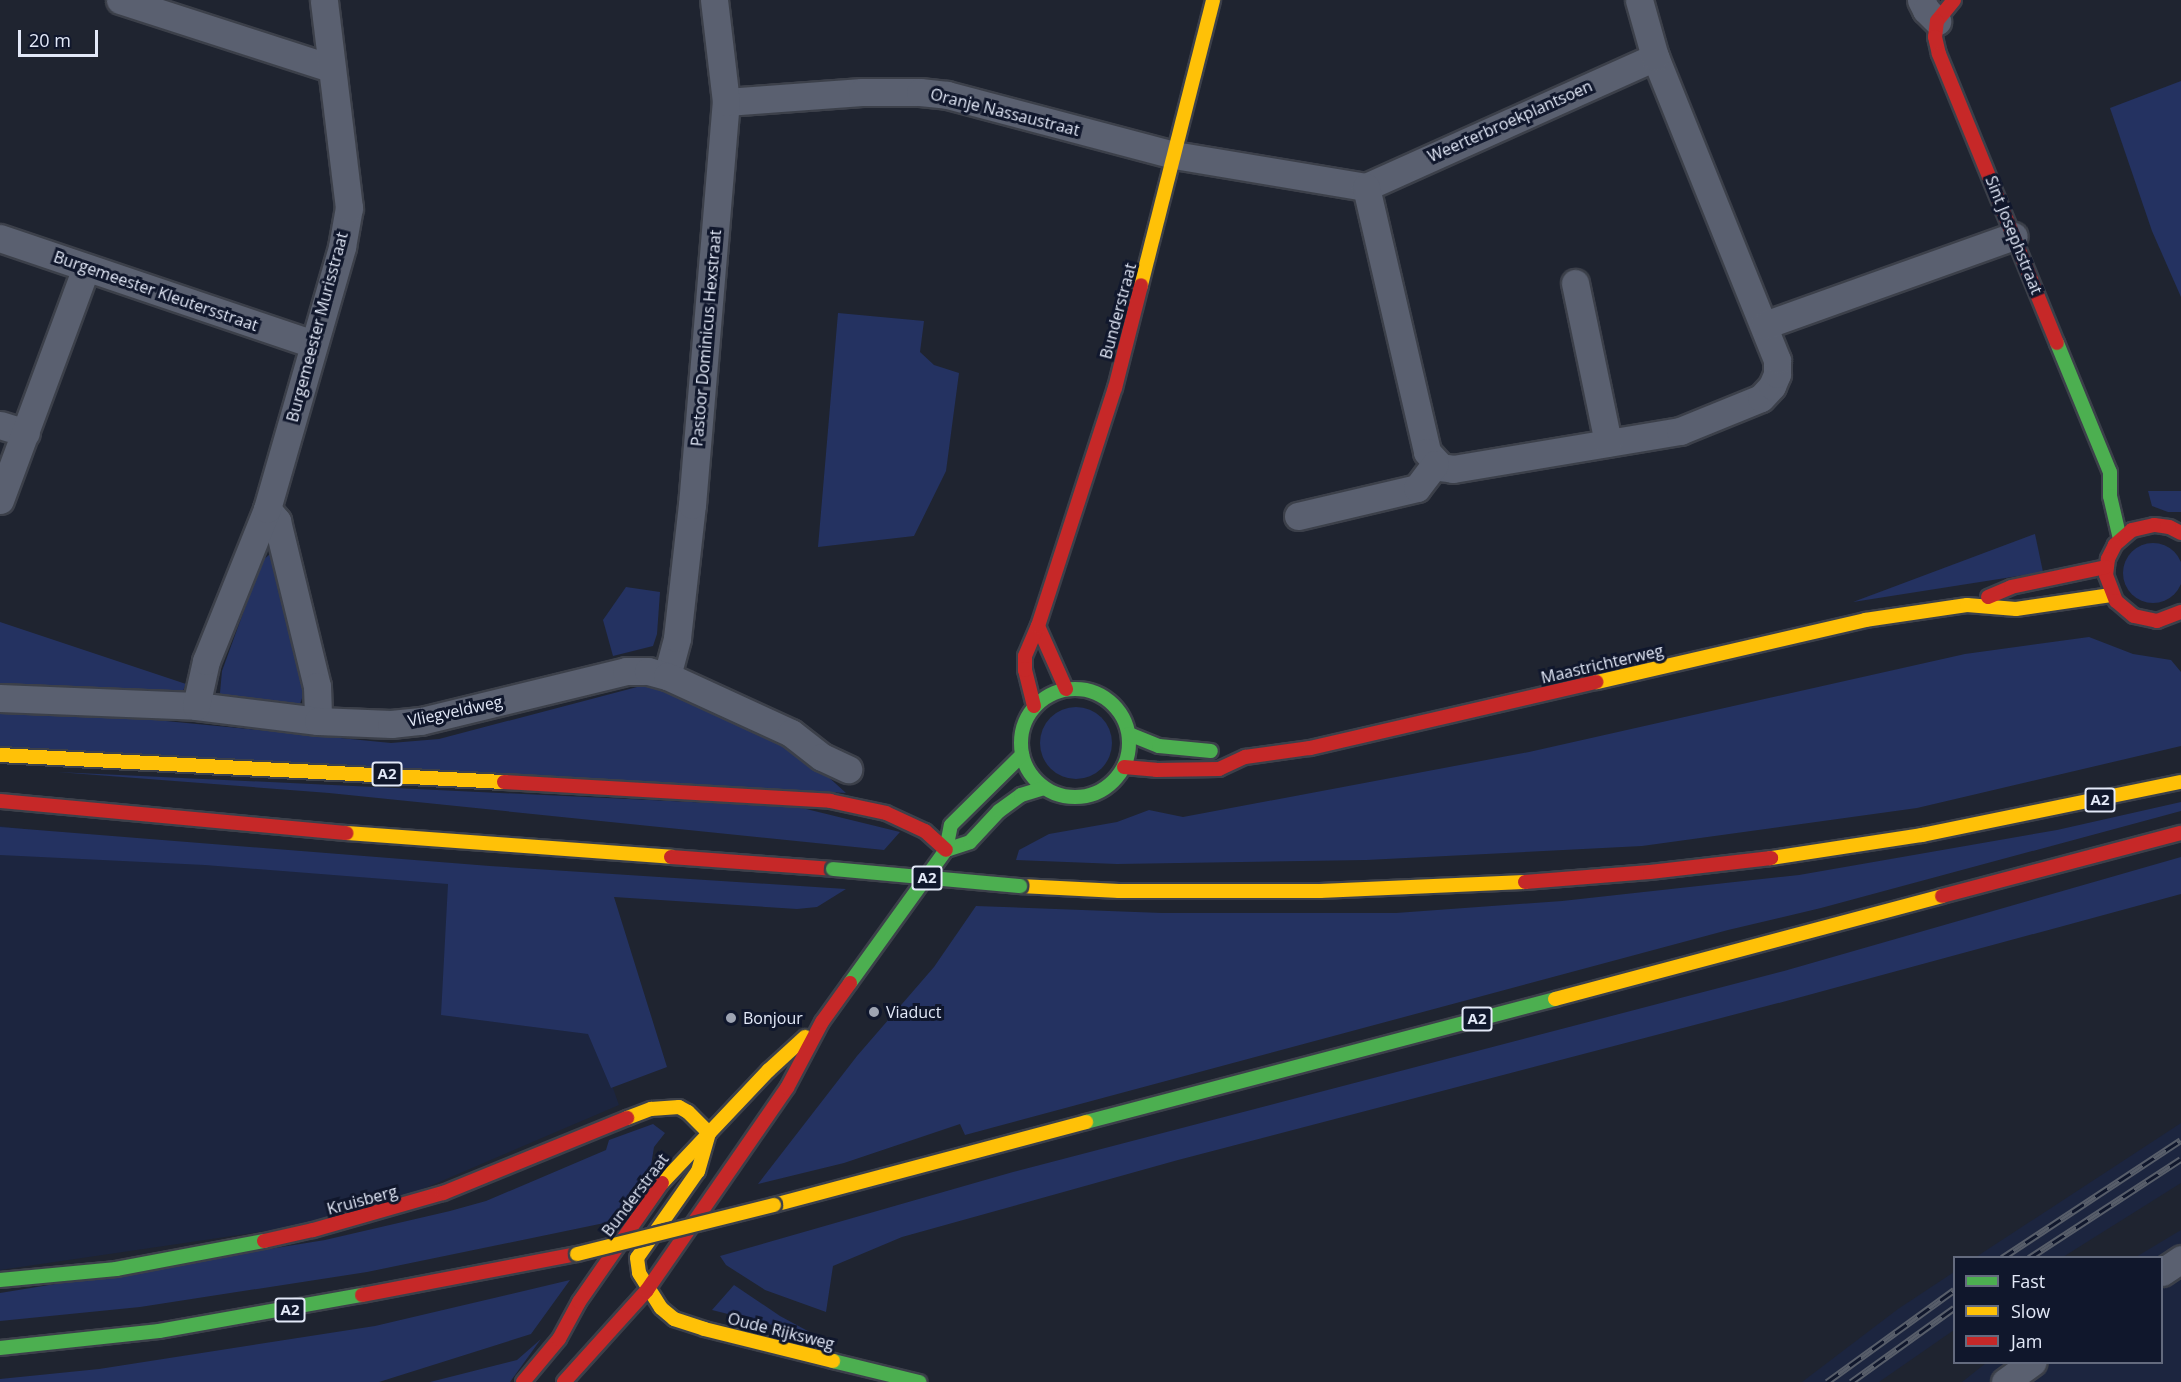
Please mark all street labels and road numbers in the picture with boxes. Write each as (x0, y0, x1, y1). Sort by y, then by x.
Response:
street label: Weerterbroekplantsoen (1425, 76, 1595, 166)
street label: Oranje Nassaustraat (928, 84, 1082, 140)
street label: Sint Josephstraat (1982, 173, 2046, 297)
street label: Pastoor Dominicus Hexstraat (687, 229, 725, 447)
street label: Burgemeester Murisstraat (282, 230, 352, 424)
street label: Burgemeester Kleutersstraat (51, 247, 261, 335)
street label: Bunderstraat (1096, 261, 1140, 361)
street label: Maastrichterweg (1539, 641, 1665, 687)
street label: Vliegveldweg (406, 692, 504, 730)
road number: A2 (370, 762, 404, 786)
road number: A2 (2084, 788, 2116, 812)
road number: A2 (910, 866, 944, 890)
road number: A2 (1460, 1007, 1494, 1031)
street label: Bunderstraat (598, 1150, 672, 1240)
street label: Kruisberg (325, 1181, 399, 1219)
road number: A2 (274, 1298, 306, 1322)
street label: Oude Rijksweg (726, 1308, 836, 1354)

